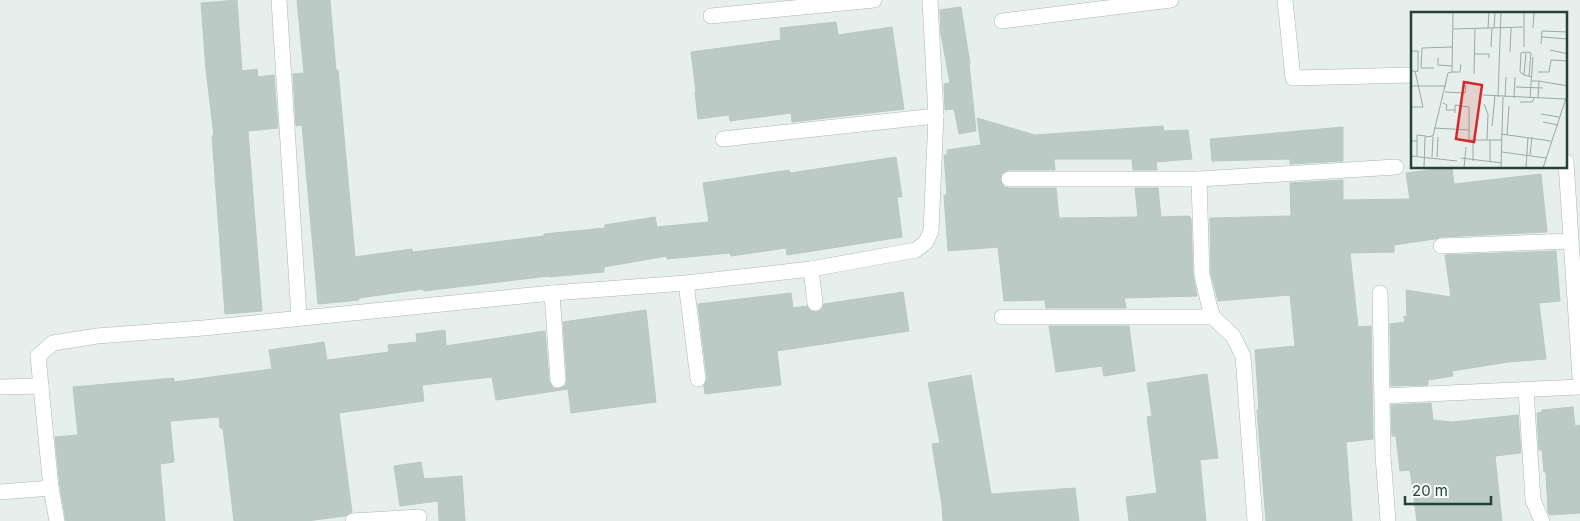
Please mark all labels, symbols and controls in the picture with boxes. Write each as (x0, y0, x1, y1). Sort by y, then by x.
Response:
inset map (1411, 12, 1568, 169)
scale bar (1405, 474, 1491, 506)
text: 20 m (1412, 481, 1448, 500)

